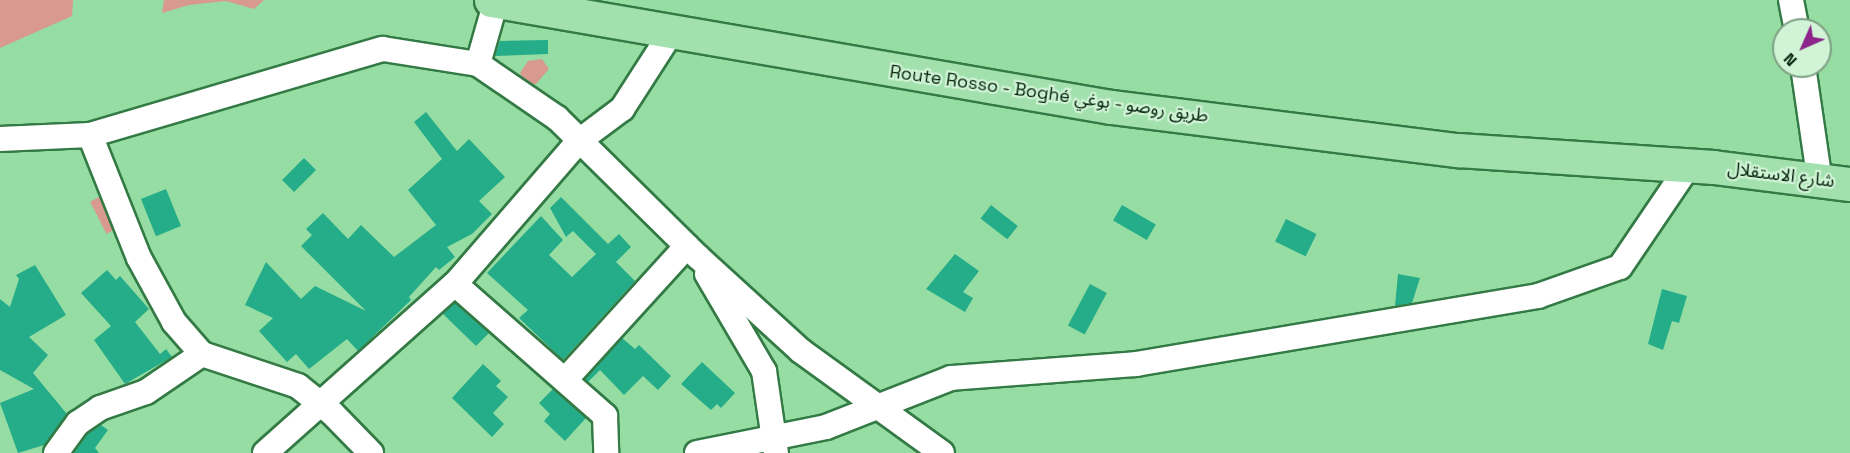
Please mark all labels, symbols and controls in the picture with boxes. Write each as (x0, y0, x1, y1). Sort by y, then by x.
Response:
north arrow (1772, 18, 1832, 78)
text: N (1779, 48, 1802, 71)
street label: Route Rosso - Boghé طريق روصو - بوغي (887, 61, 1211, 127)
street label: شارع الاستقلال (1726, 158, 1836, 192)

